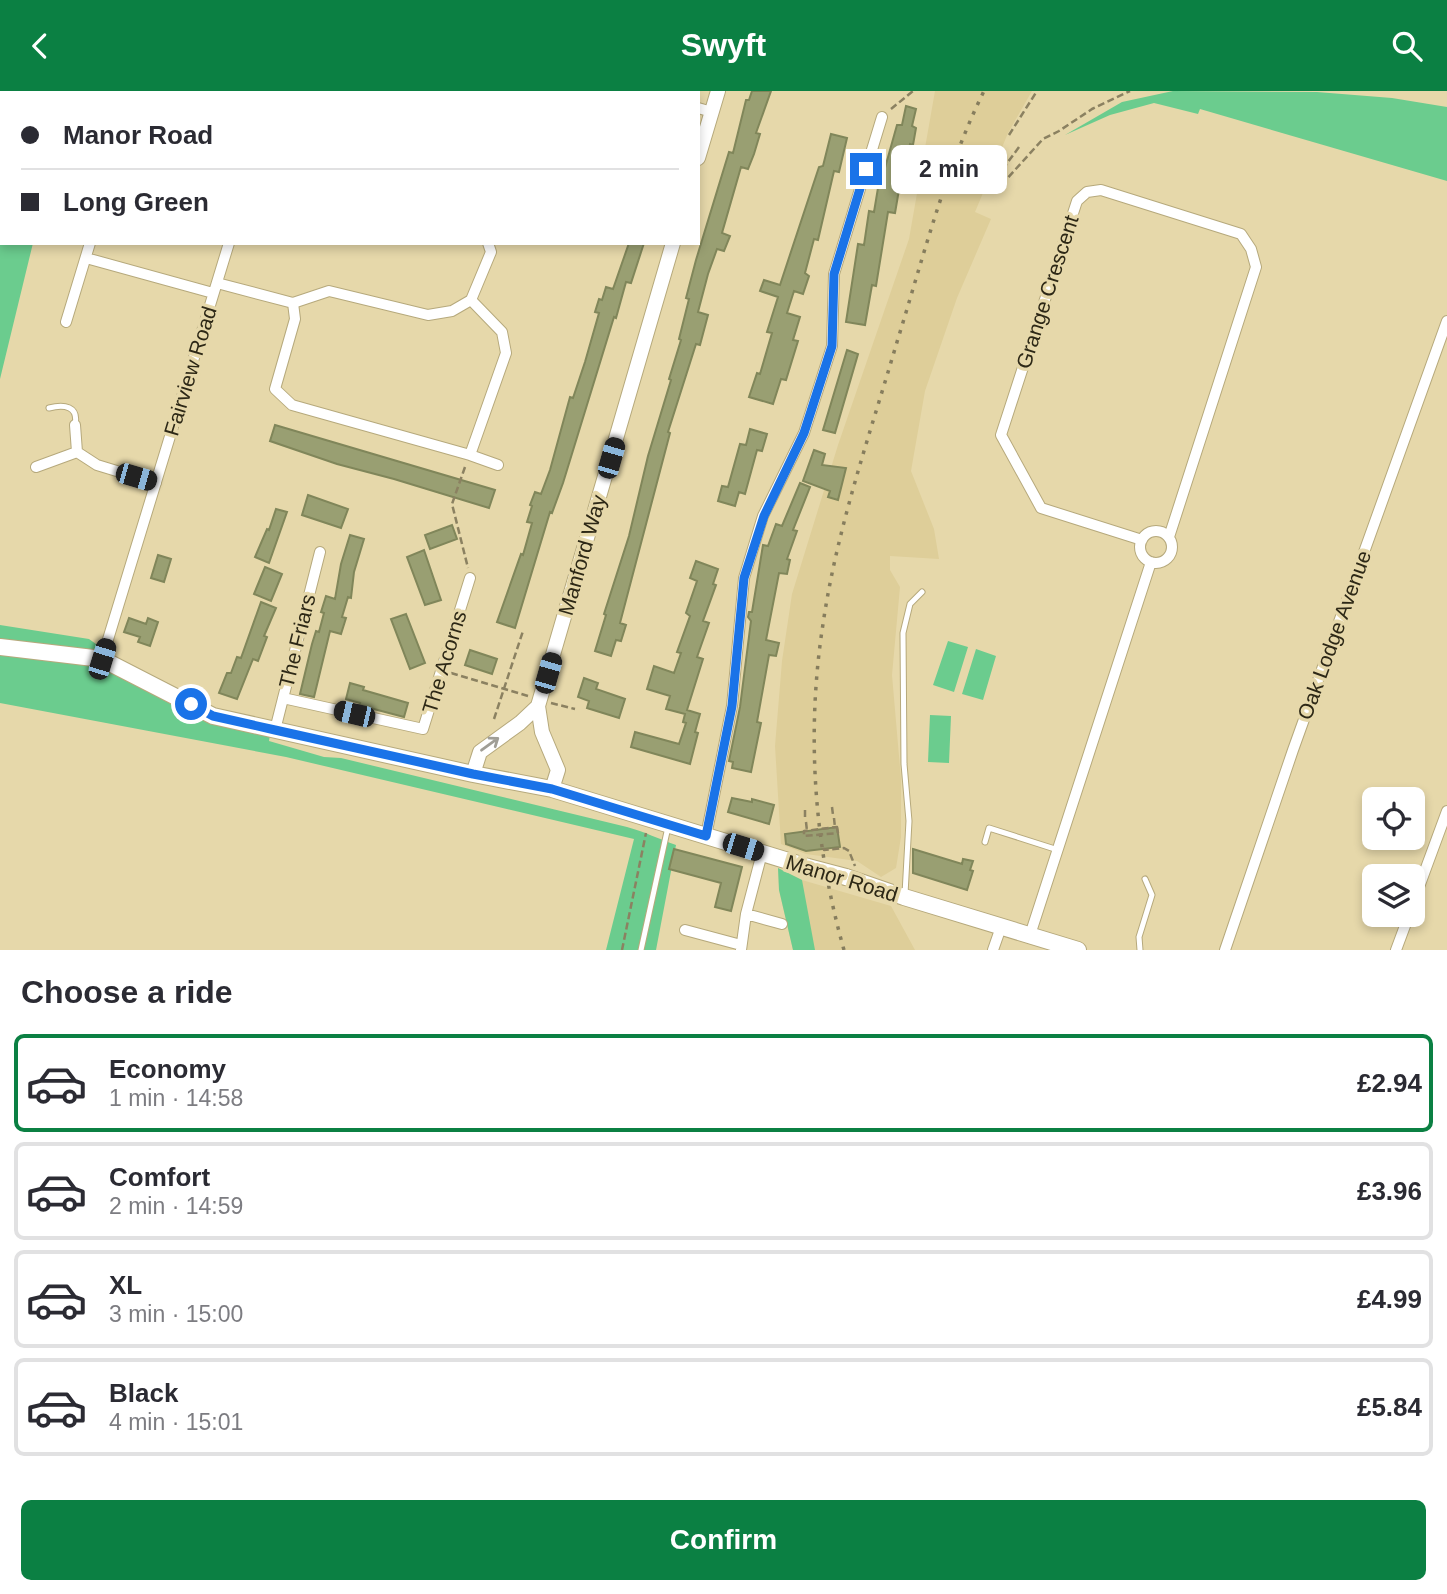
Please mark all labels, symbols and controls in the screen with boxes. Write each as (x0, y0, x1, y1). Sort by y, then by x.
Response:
icon: back (21, 27, 59, 65)
text: Swyft (681, 27, 766, 63)
icon: search (1388, 27, 1426, 65)
text: Manor Road (63, 120, 213, 150)
callout: 2 min (890, 145, 1006, 193)
route end (850, 153, 882, 185)
text: 2 min (919, 156, 979, 182)
text: Long Green (63, 187, 209, 217)
street label: Grange Crescent (1011, 212, 1083, 372)
street label: Fairview Road (159, 303, 221, 439)
car (596, 435, 627, 481)
car (113, 461, 160, 493)
street label: Manford Way (554, 492, 610, 618)
street label: Oak Lodge Avenue (1293, 547, 1375, 723)
street label: The Friars (274, 592, 320, 690)
street label: The Acorns (417, 608, 471, 716)
car (86, 636, 119, 682)
car (533, 650, 564, 696)
route start (175, 688, 207, 720)
car (332, 699, 377, 729)
one-way arrow (480, 737, 499, 752)
map controls (1362, 787, 1425, 927)
button: locate (1362, 787, 1425, 850)
car (720, 831, 767, 863)
street label: Manor Road (783, 850, 901, 906)
button: layers (1362, 864, 1425, 927)
text: Choose a ride (21, 974, 233, 1010)
icon: car (25, 1052, 88, 1115)
text: Economy (109, 1054, 226, 1084)
text: £2.94 (1357, 1068, 1422, 1098)
text: 1 min · 14:58 (109, 1085, 243, 1111)
icon: car (25, 1160, 88, 1223)
text: Comfort (109, 1162, 210, 1192)
text: £3.96 (1357, 1176, 1422, 1206)
text: 2 min · 14:59 (109, 1193, 243, 1219)
icon: car (25, 1268, 88, 1331)
text: XL (109, 1270, 142, 1300)
text: £4.99 (1357, 1284, 1422, 1314)
text: 3 min · 15:00 (109, 1301, 243, 1327)
icon: car (25, 1376, 88, 1439)
text: Black (109, 1378, 178, 1408)
text: £5.84 (1357, 1392, 1422, 1422)
text: 4 min · 15:01 (109, 1409, 243, 1435)
button: Confirm (21, 1500, 1426, 1580)

